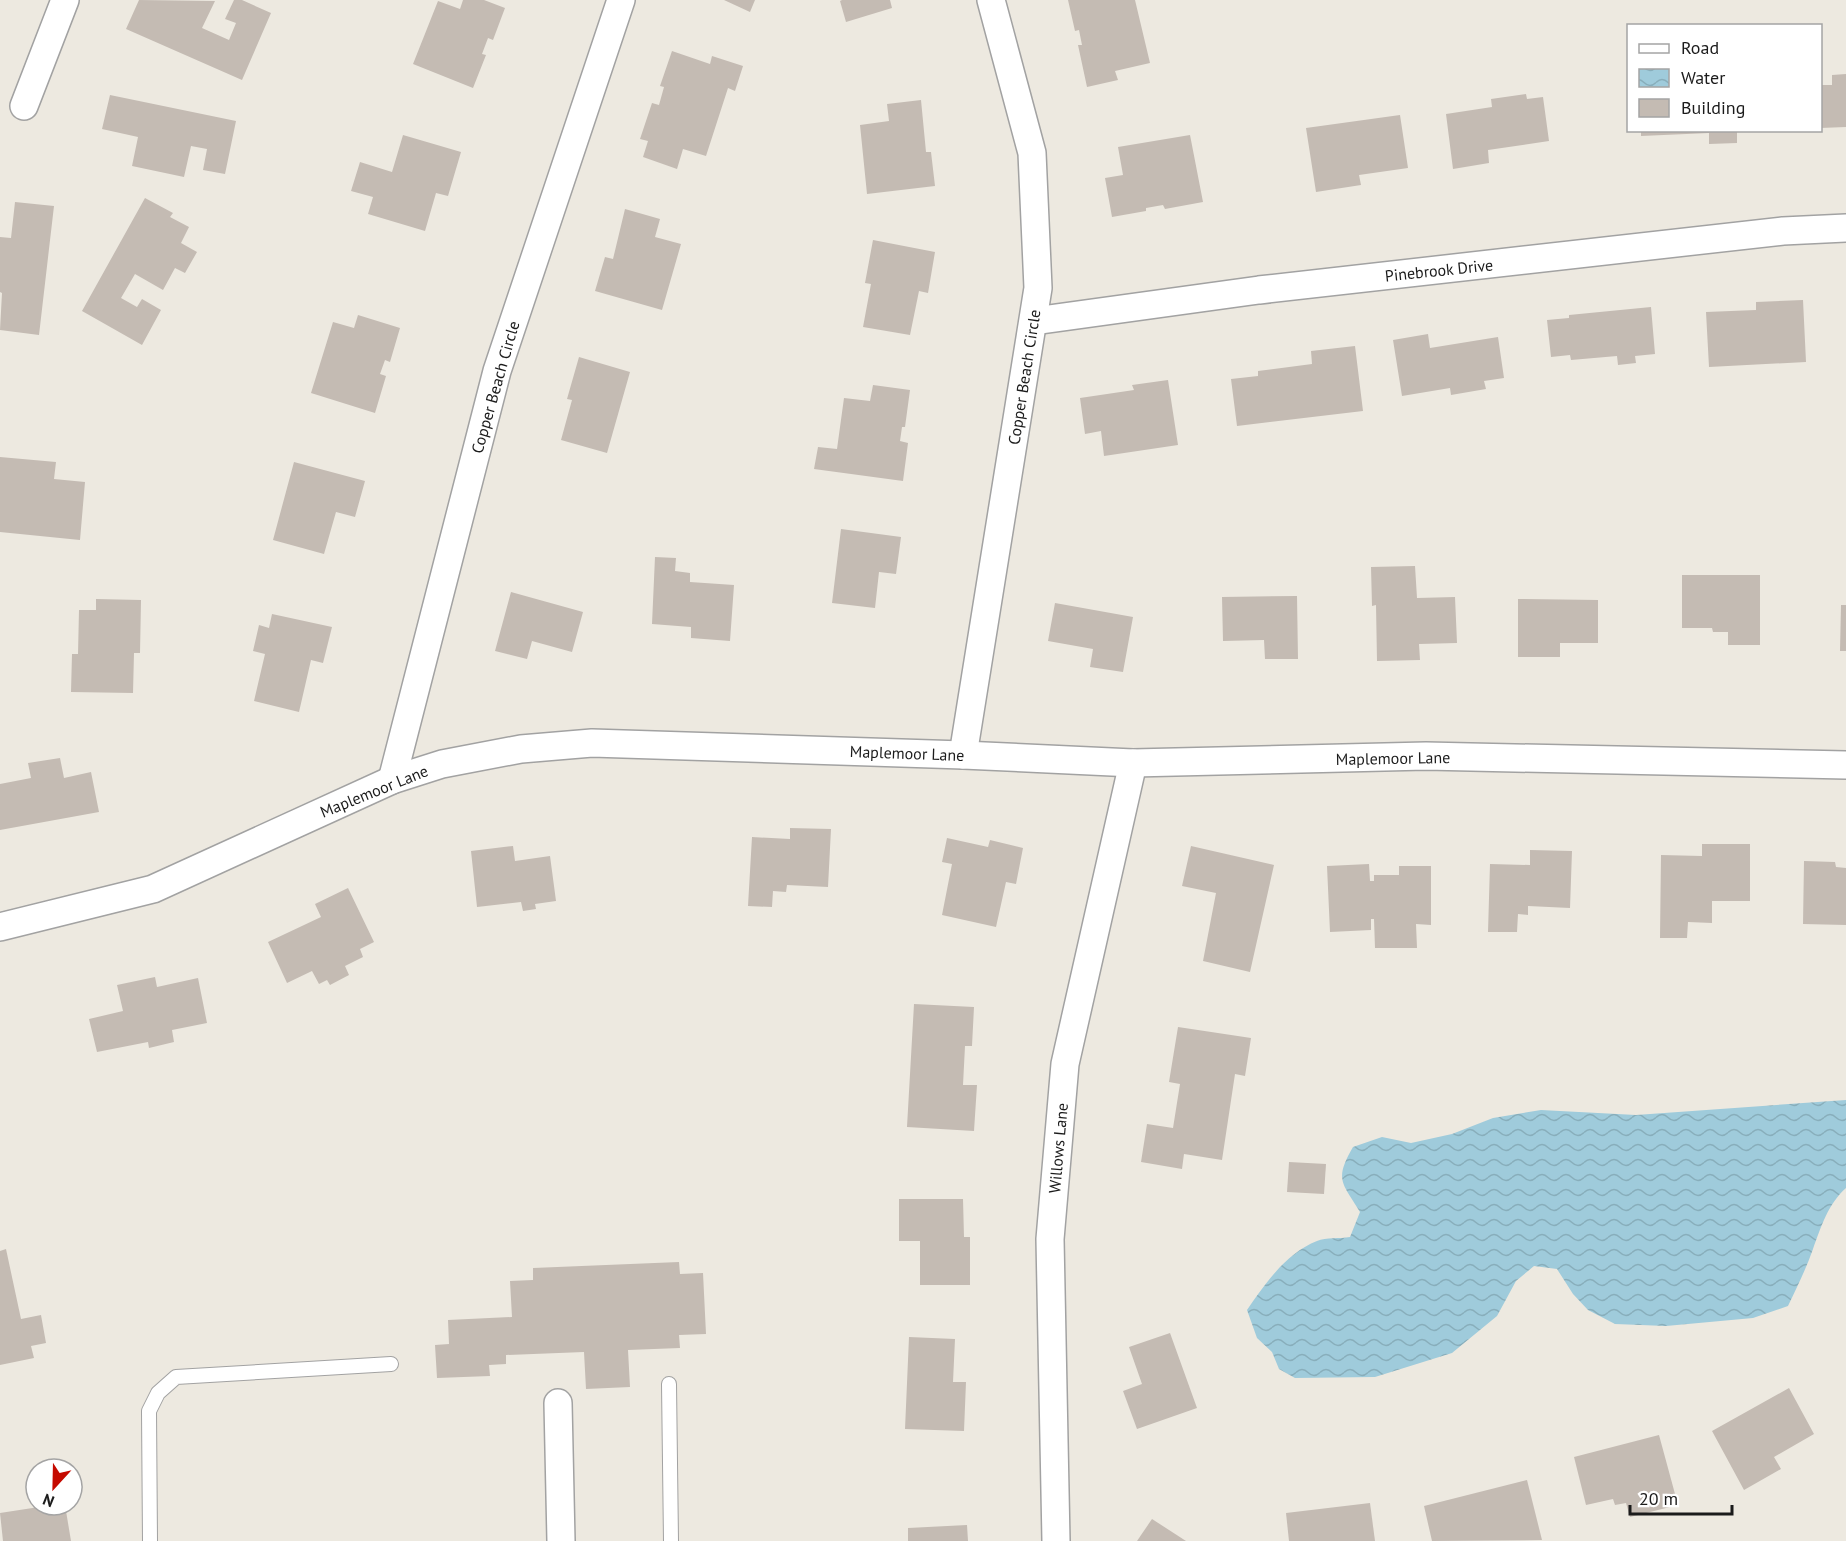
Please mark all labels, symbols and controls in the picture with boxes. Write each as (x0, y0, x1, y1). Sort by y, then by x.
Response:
legend (1627, 24, 1822, 132)
text: Road (1681, 36, 1719, 59)
text: Water (1681, 66, 1725, 89)
text: Building (1681, 96, 1745, 119)
street label: Pinebrook Drive (1384, 254, 1494, 286)
street label: Copper Beach Circle (1003, 308, 1045, 446)
street label: Copper Beach Circle (467, 318, 523, 456)
street label: Maplemoor Lane (849, 741, 965, 765)
street label: Maplemoor Lane (1335, 747, 1451, 769)
street label: Maplemoor Lane (317, 760, 431, 822)
street label: Willows Lane (1044, 1102, 1072, 1194)
north arrow (24, 1457, 84, 1517)
scale bar (1630, 1478, 1732, 1516)
text: 20 m (1639, 1487, 1678, 1510)
text: N (40, 1490, 57, 1512)

